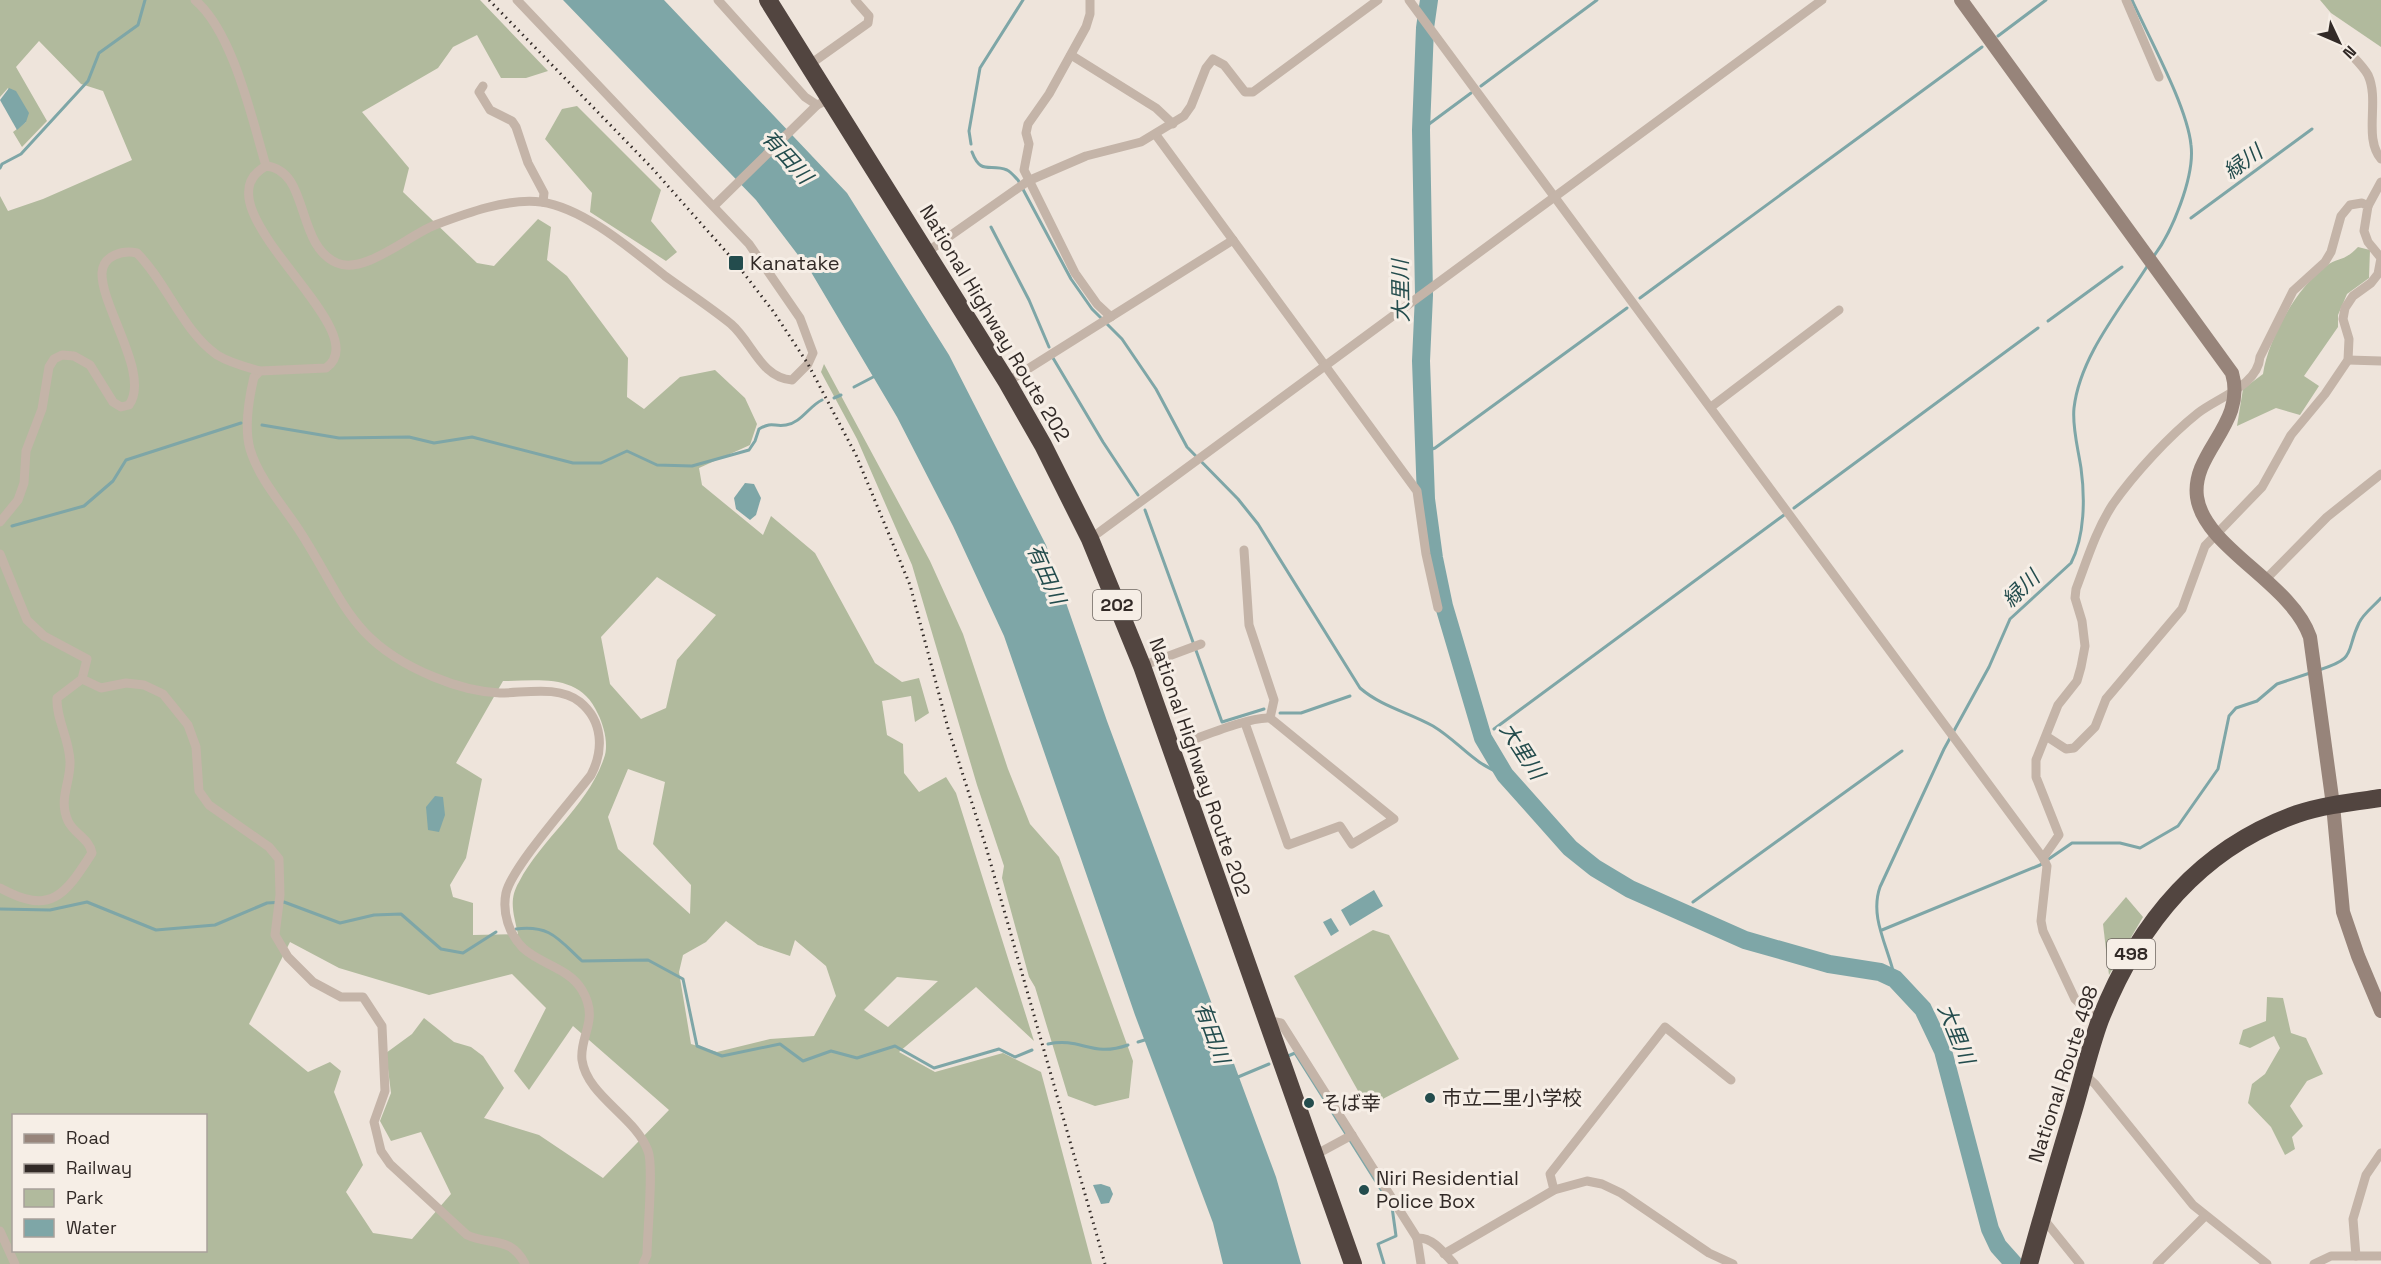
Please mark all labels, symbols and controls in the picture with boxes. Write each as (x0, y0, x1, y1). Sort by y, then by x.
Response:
north arrow (2309, 12, 2369, 72)
text: N (2338, 41, 2361, 63)
water label: 有田川 (756, 124, 820, 191)
water label: 緑川 (2218, 137, 2269, 185)
street label: National Highway Route 202 (914, 200, 1076, 446)
place label: Kanatake (750, 250, 840, 276)
marker: Kanatake (727, 254, 745, 272)
water label: 大里川 (1386, 257, 1415, 323)
water label: 有田川 (1021, 540, 1072, 610)
water label: 緑川 (1996, 563, 2047, 613)
road number: 202 (1093, 590, 1141, 620)
street label: National Highway Route 202 (1143, 634, 1257, 900)
water label: 大里川 (1494, 717, 1552, 786)
road number: 498 (2107, 939, 2155, 969)
street label: National Route 498 (2022, 982, 2104, 1166)
water label: 有田川 (1189, 999, 1237, 1069)
water label: 大里川 (1932, 1000, 1982, 1070)
place label: 市立二里小学校 (1442, 1085, 1582, 1111)
place label: そば幸 (1321, 1090, 1381, 1116)
marker: 市立二里小学校 (1423, 1091, 1437, 1105)
marker: そば幸 (1302, 1096, 1316, 1110)
legend (12, 1114, 207, 1252)
text: Road (66, 1126, 110, 1149)
text: Railway (66, 1156, 132, 1179)
place label: Niri Residential Police Box (1376, 1165, 1519, 1214)
marker: Niri Residential Police Box (1357, 1183, 1371, 1197)
text: Park (66, 1186, 104, 1209)
text: Water (66, 1216, 117, 1239)

